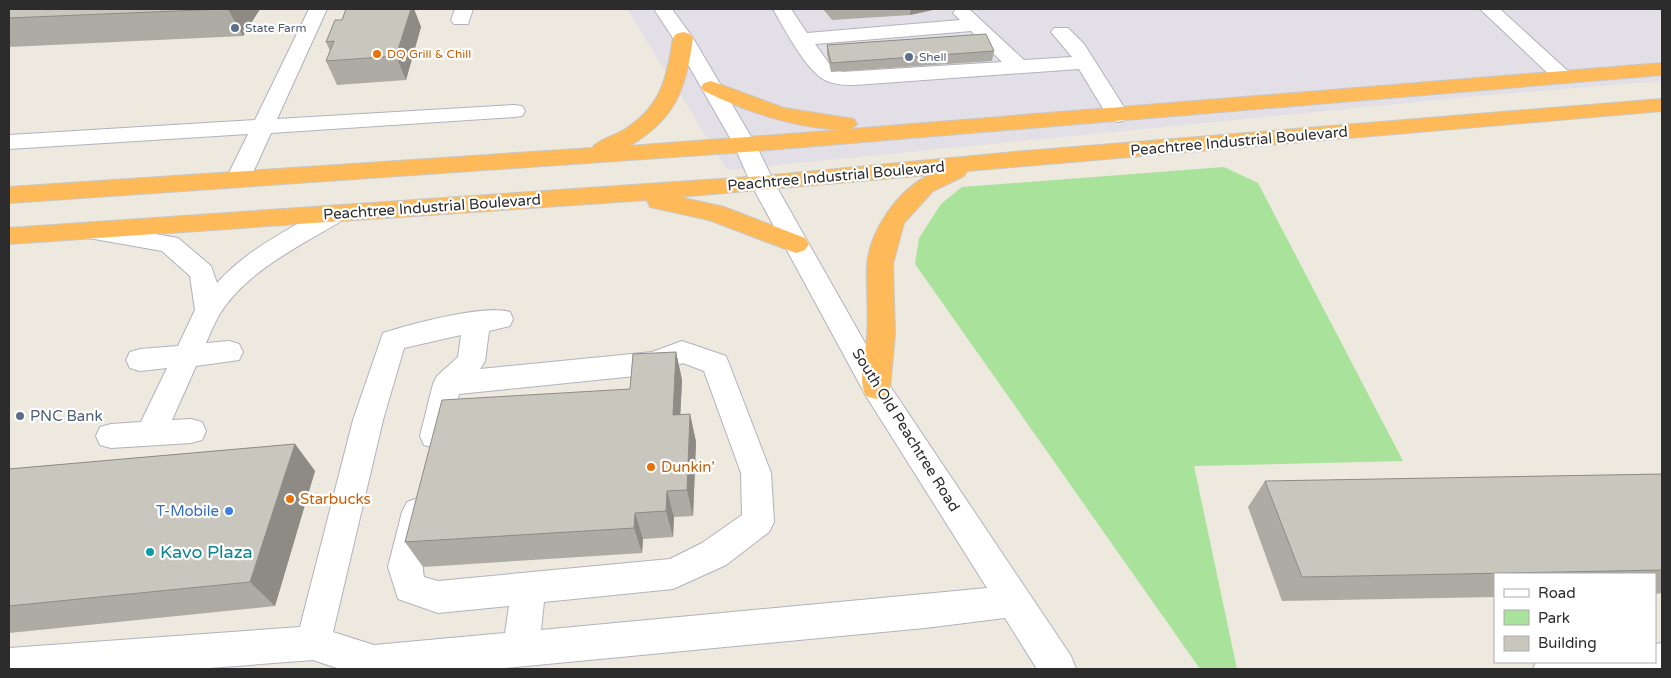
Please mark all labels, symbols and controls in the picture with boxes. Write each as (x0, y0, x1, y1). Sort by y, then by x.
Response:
place label: State Farm (245, 21, 306, 35)
marker: State Farm (229, 22, 241, 34)
place label: DQ Grill & Chill (387, 47, 471, 61)
marker: DQ Grill & Chill (371, 48, 383, 60)
place label: Shell (919, 50, 946, 64)
marker: Shell (903, 51, 915, 63)
street label: Peachtree Industrial Boulevard (1130, 123, 1348, 159)
street label: Peachtree Industrial Boulevard (727, 158, 945, 194)
street label: Peachtree Industrial Boulevard (323, 190, 541, 224)
street label: South Old Peachtree Road (848, 345, 964, 515)
place label: PNC Bank (30, 407, 103, 425)
marker: PNC Bank (14, 410, 26, 422)
place label: Dunkin' (661, 458, 715, 476)
marker: Dunkin' (645, 461, 657, 473)
place label: Starbucks (300, 490, 371, 508)
marker: Starbucks (284, 493, 296, 505)
place label: T-Mobile (156, 502, 219, 520)
marker: T-Mobile (223, 505, 235, 517)
place label: Kavo Plaza (160, 541, 253, 563)
marker: Kavo Plaza (144, 546, 156, 558)
legend (1494, 573, 1656, 663)
text: Road (1538, 584, 1576, 602)
text: Park (1538, 609, 1570, 627)
text: Building (1538, 634, 1597, 652)

